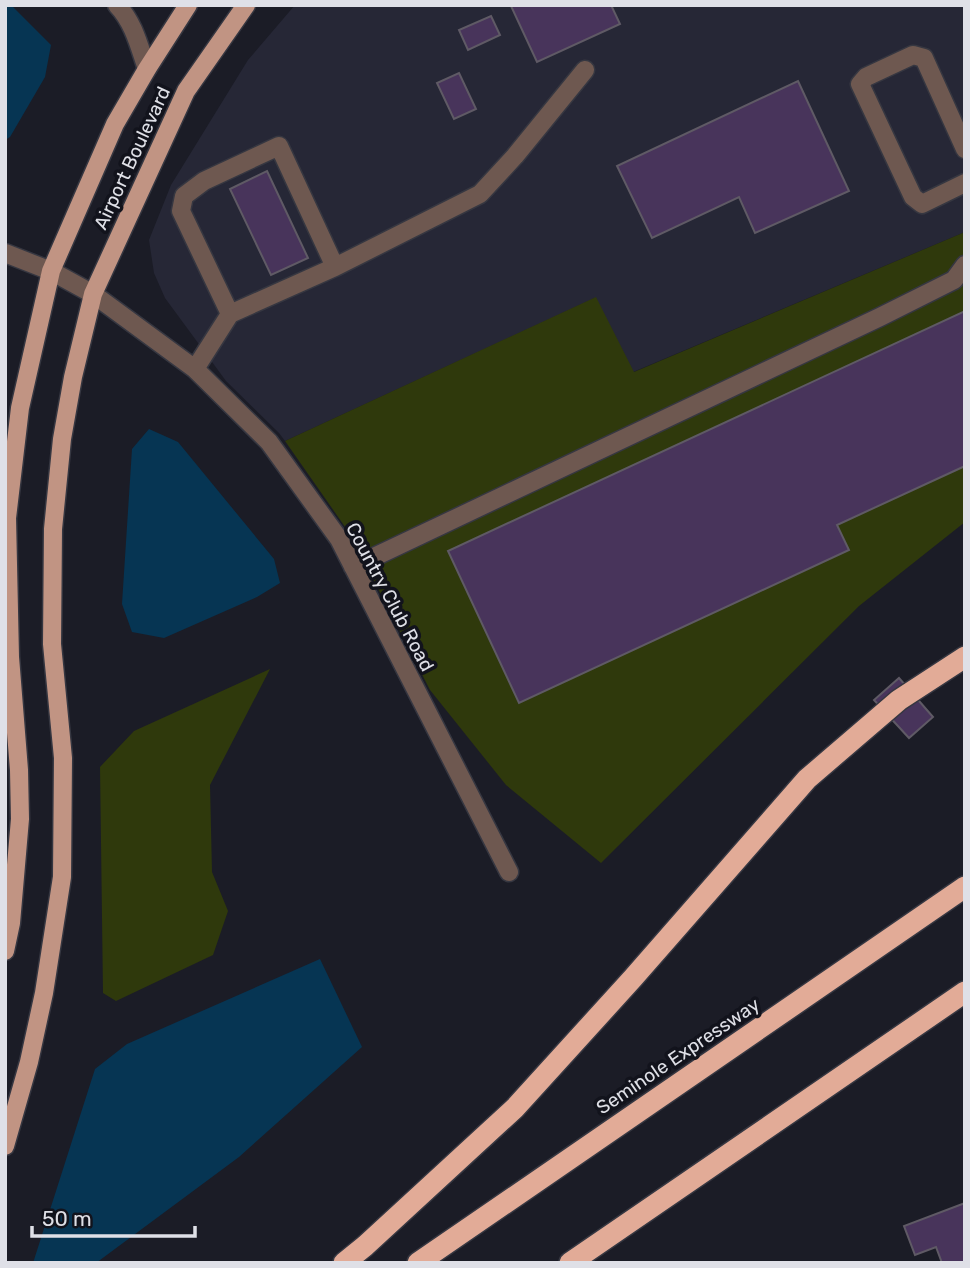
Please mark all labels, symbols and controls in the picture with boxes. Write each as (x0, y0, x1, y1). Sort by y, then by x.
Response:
street label: Airport Boulevard (89, 83, 175, 233)
street label: Country Club Road (341, 519, 439, 675)
street label: Seminole Expressway (592, 993, 764, 1119)
scale bar (32, 1194, 194, 1238)
text: 50 m (42, 1206, 92, 1231)

